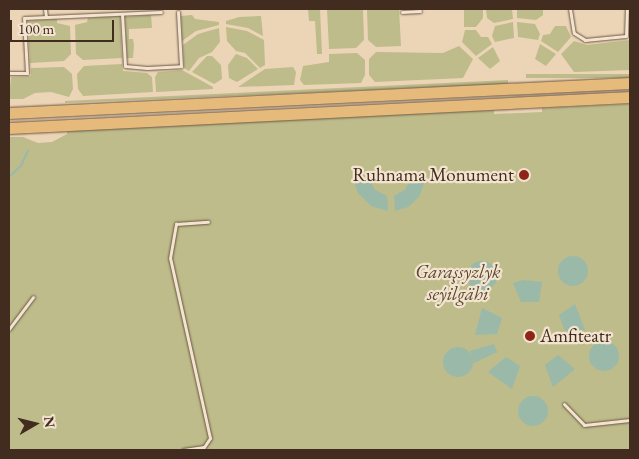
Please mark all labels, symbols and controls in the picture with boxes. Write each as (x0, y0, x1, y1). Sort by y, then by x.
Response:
scale bar (12, 10, 116, 42)
text: 100 m (18, 19, 54, 38)
place label: Ruhnama Monument (353, 164, 514, 186)
marker: Ruhnama Monument (518, 169, 530, 181)
park label: Garaşsyzlyk seýilgähi (415, 261, 501, 305)
place label: Amfiteatr (540, 325, 611, 347)
marker: Amfiteatr (524, 330, 536, 342)
north arrow (10, 399, 60, 449)
text: N (40, 415, 60, 429)

